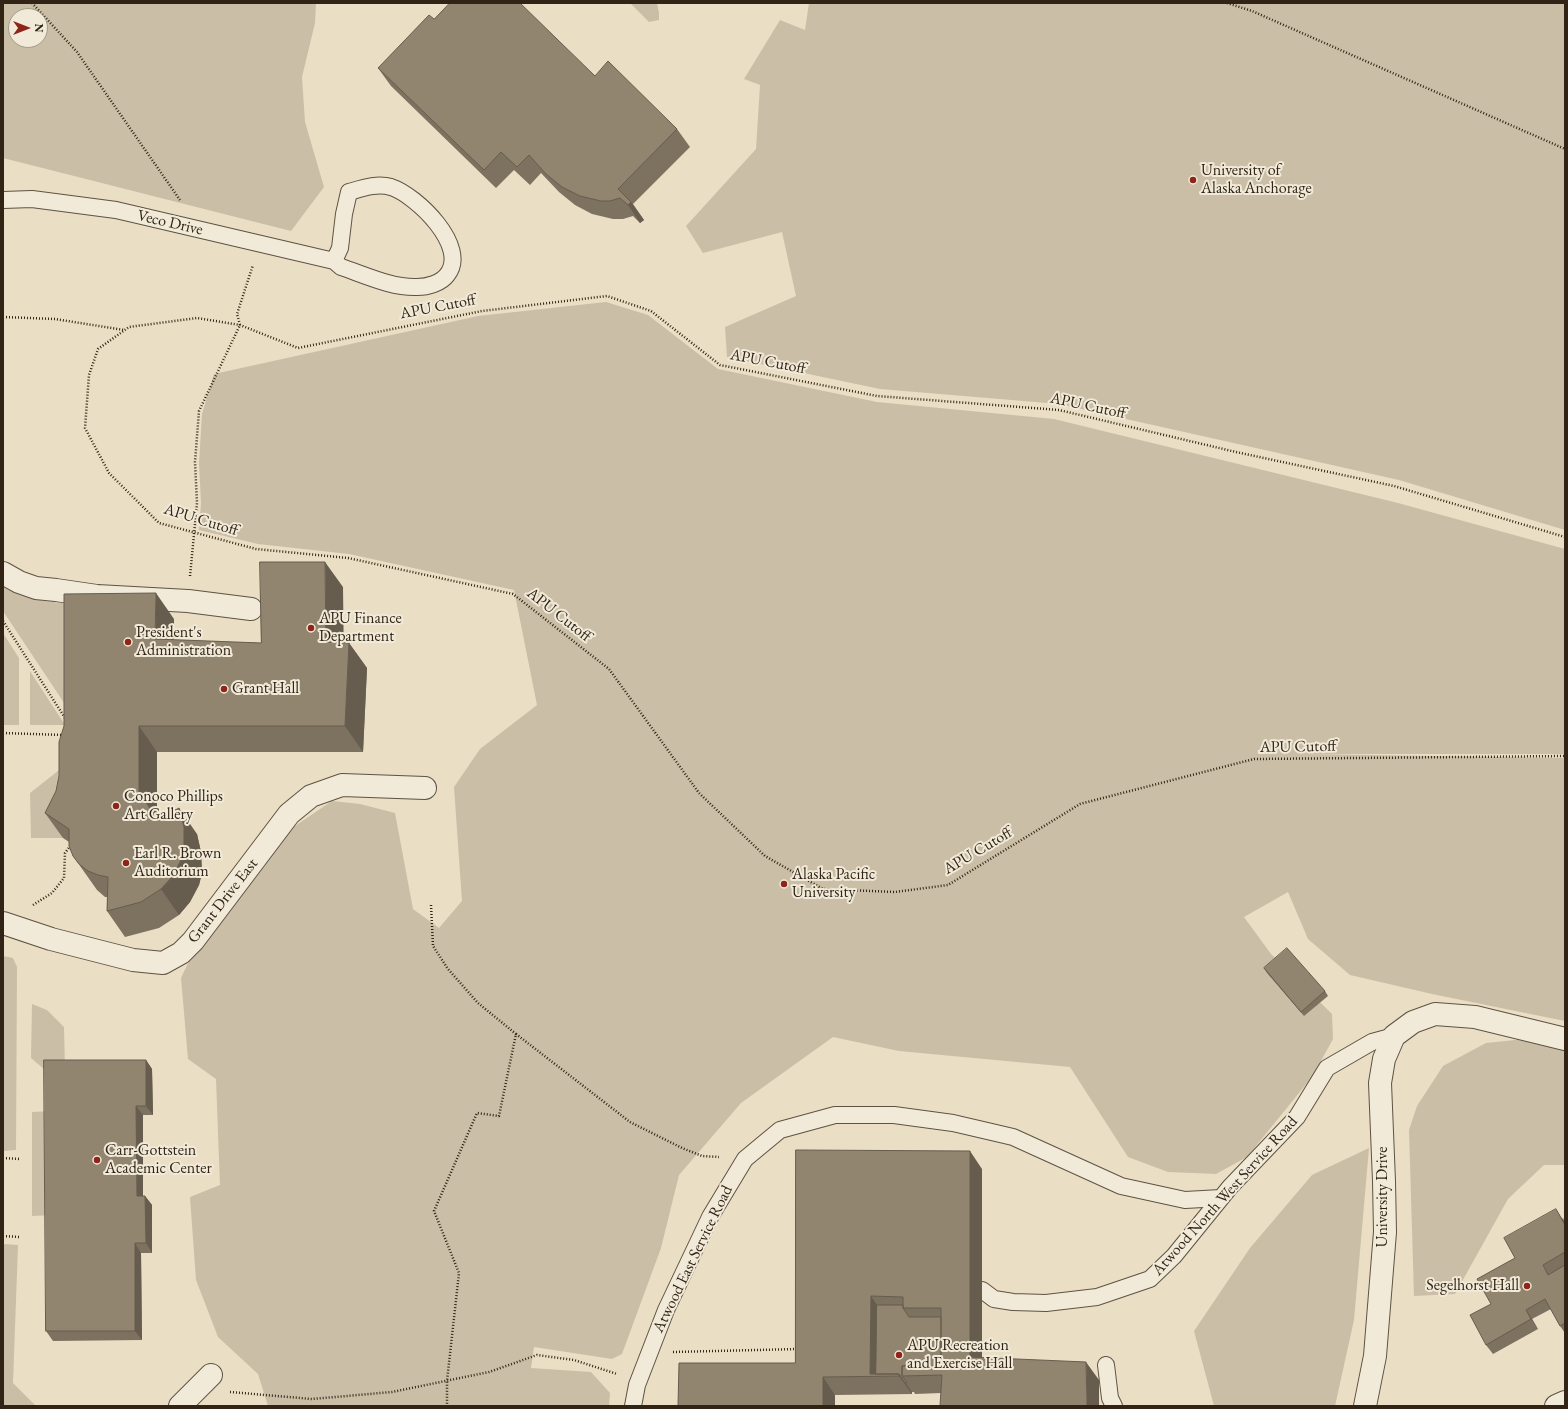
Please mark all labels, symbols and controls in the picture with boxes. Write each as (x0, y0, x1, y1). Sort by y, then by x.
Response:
north arrow (8, 8, 48, 48)
text: N (32, 24, 46, 32)
place label: University of Alaska Anchorage (1201, 161, 1312, 199)
marker: University of Alaska Anchorage (1188, 175, 1198, 185)
street label: Veco Drive (135, 206, 205, 240)
street label: APU Cutoff (398, 290, 478, 324)
street label: APU Cutoff (728, 345, 808, 379)
street label: APU Cutoff (1048, 389, 1128, 423)
street label: APU Cutoff (161, 500, 241, 540)
street label: APU Cutoff (523, 584, 595, 646)
place label: APU Finance Department (319, 609, 402, 647)
place label: President's Administration (136, 623, 231, 661)
marker: APU Finance Department (306, 623, 316, 633)
marker: President's Administration (123, 637, 133, 647)
place label: Grant Hall (232, 679, 299, 699)
marker: Grant Hall (219, 684, 229, 694)
street label: APU Cutoff (1259, 737, 1337, 757)
place label: Conoco Phillips Art Gallery (124, 787, 223, 825)
marker: Conoco Phillips Art Gallery (111, 801, 121, 811)
street label: APU Cutoff (940, 823, 1016, 879)
place label: Earl R. Brown Auditorium (134, 844, 222, 882)
street label: Grant Drive East (184, 855, 262, 947)
marker: Earl R. Brown Auditorium (121, 858, 131, 868)
place label: Alaska Pacific University (792, 865, 875, 903)
marker: Alaska Pacific University (779, 879, 789, 889)
street label: Atwood North West Service Road (1148, 1112, 1302, 1280)
place label: Carr-Gottstein Academic Center (105, 1141, 212, 1179)
street label: University Drive (1373, 1147, 1393, 1247)
marker: Carr-Gottstein Academic Center (92, 1155, 102, 1165)
street label: Atwood East Service Road (649, 1182, 737, 1336)
place label: Segelhorst Hall (1426, 1276, 1519, 1296)
marker: Segelhorst Hall (1522, 1281, 1532, 1291)
place label: APU Recreation and Exercise Hall (907, 1336, 1012, 1374)
marker: APU Recreation and Exercise Hall (894, 1350, 904, 1360)

